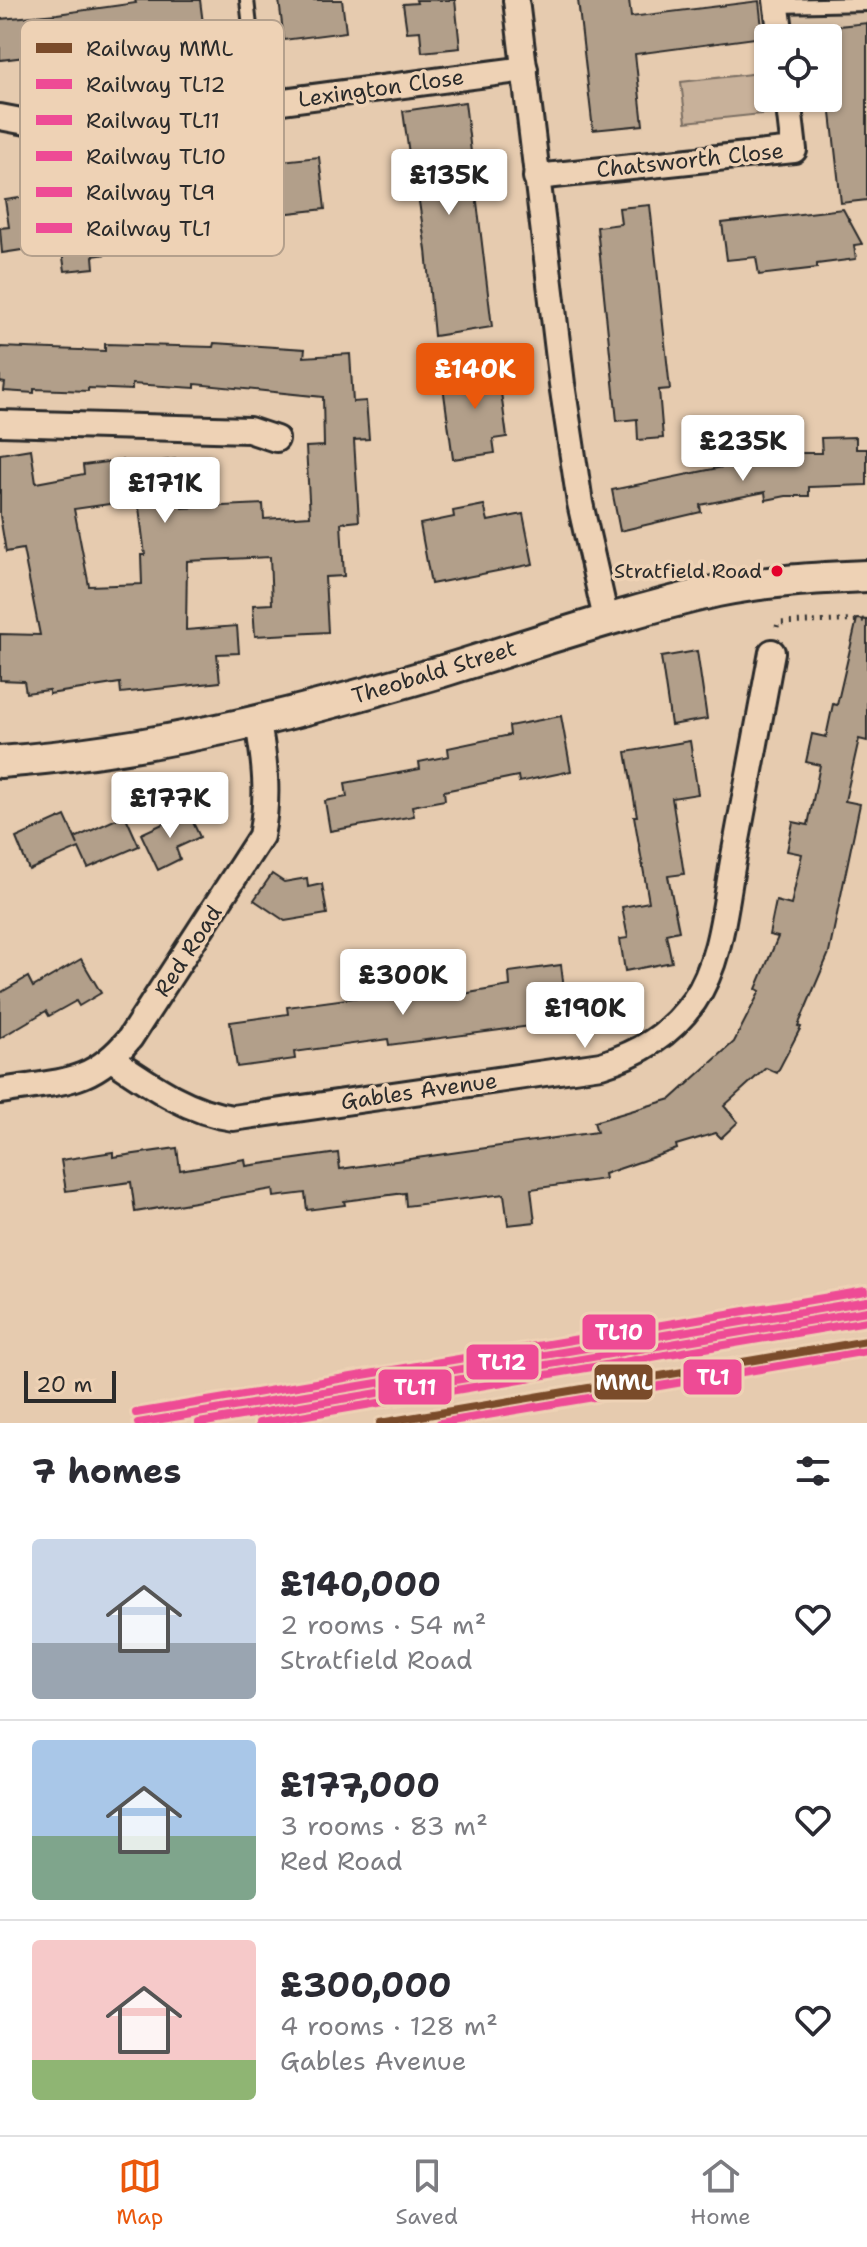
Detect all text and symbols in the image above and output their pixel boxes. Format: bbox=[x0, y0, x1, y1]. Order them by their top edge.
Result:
legend bbox=[20, 20, 284, 256]
map controls bbox=[754, 24, 842, 112]
button: locate bbox=[754, 24, 842, 112]
text: Railway MML bbox=[86, 34, 233, 63]
street label: Lexington Close bbox=[296, 62, 466, 114]
text: Railway TL12 bbox=[86, 70, 226, 99]
text: Railway TL11 bbox=[86, 106, 220, 135]
street label: Chatsworth Close bbox=[595, 136, 785, 184]
text: Railway TL10 bbox=[86, 142, 226, 171]
pin: £135K bbox=[393, 149, 505, 217]
text: £135K bbox=[409, 157, 489, 192]
text: Railway TL9 bbox=[86, 178, 215, 207]
text: Railway TL1 bbox=[86, 214, 211, 243]
pin: £140K bbox=[419, 343, 531, 411]
text: £140K bbox=[434, 351, 516, 386]
pin: £235K bbox=[687, 415, 799, 483]
text: £235K bbox=[699, 423, 787, 458]
pin: £171K bbox=[109, 457, 221, 525]
text: £171K bbox=[128, 465, 202, 500]
place label: Stratfield Road bbox=[614, 558, 762, 584]
marker: Stratfield Road bbox=[769, 563, 785, 579]
street label: Theobald Street bbox=[348, 633, 520, 711]
pin: £177K bbox=[114, 772, 226, 840]
text: £177K bbox=[129, 780, 211, 815]
street label: Red Road bbox=[148, 900, 228, 1002]
pin: £300K bbox=[347, 949, 459, 1017]
text: £300K bbox=[358, 957, 448, 992]
pin: £190K bbox=[529, 982, 641, 1050]
text: £190K bbox=[544, 990, 626, 1025]
street label: Gables Avenue bbox=[339, 1066, 499, 1116]
line badge: TL10 bbox=[581, 1313, 657, 1351]
text: TL10 bbox=[595, 1318, 643, 1347]
line badge: TL12 bbox=[465, 1343, 540, 1381]
text: TL12 bbox=[478, 1348, 526, 1377]
line badge: TL1 bbox=[682, 1358, 743, 1396]
line badge: MML bbox=[593, 1363, 654, 1401]
text: TL1 bbox=[696, 1363, 730, 1392]
scale bar bbox=[24, 1367, 116, 1403]
line badge: TL11 bbox=[377, 1368, 453, 1406]
text: MML bbox=[595, 1368, 653, 1397]
text: 20 m bbox=[36, 1370, 93, 1399]
text: TL11 bbox=[393, 1373, 437, 1402]
text: 7 homes bbox=[32, 1448, 181, 1494]
icon: filters bbox=[791, 1449, 835, 1493]
text: £140,000 bbox=[280, 1561, 441, 1607]
icon: home bbox=[96, 1571, 192, 1667]
icon: heart bbox=[791, 1597, 835, 1641]
text: 2 rooms · 54 m² bbox=[280, 1607, 486, 1642]
text: Stratfield Road bbox=[280, 1642, 472, 1677]
text: £177,000 bbox=[280, 1762, 440, 1808]
icon: home bbox=[96, 1772, 192, 1868]
icon: heart bbox=[791, 1798, 835, 1842]
text: 3 rooms · 83 m² bbox=[280, 1808, 488, 1843]
text: Red Road bbox=[280, 1843, 402, 1878]
text: £300,000 bbox=[280, 1962, 452, 2008]
icon: home bbox=[96, 1972, 192, 2068]
icon: heart bbox=[791, 1998, 835, 2042]
text: 4 rooms · 128 m² bbox=[280, 2008, 498, 2043]
text: Gables Avenue bbox=[280, 2043, 466, 2078]
tab: Map bbox=[116, 2154, 163, 2231]
tab: Saved bbox=[396, 2154, 458, 2231]
tab: Home bbox=[690, 2154, 751, 2231]

